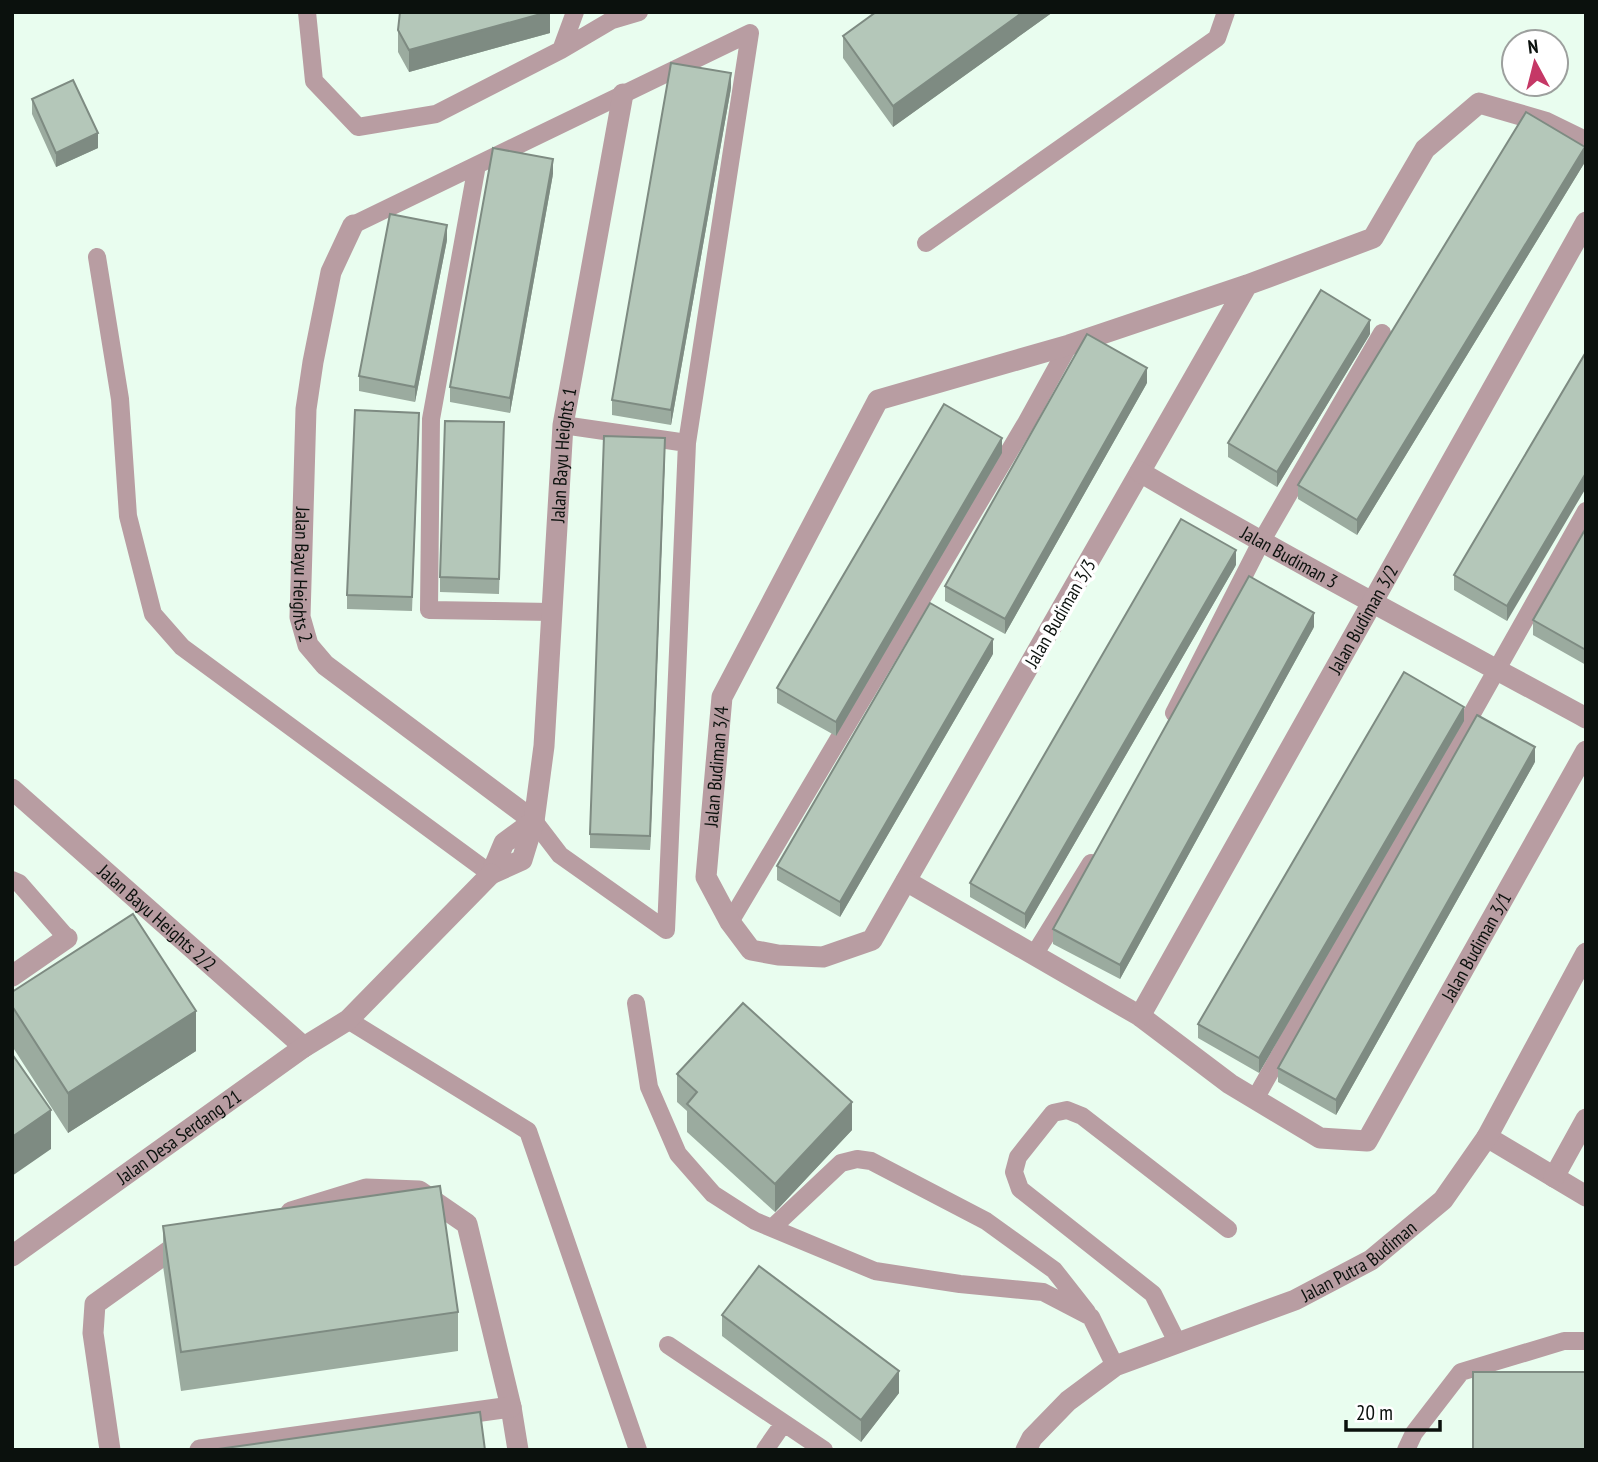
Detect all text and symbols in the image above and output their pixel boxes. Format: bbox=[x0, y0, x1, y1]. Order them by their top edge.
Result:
north arrow bbox=[1500, 28, 1570, 98]
text: N bbox=[1526, 34, 1539, 59]
street label: Jalan Bayu Heights 1 bbox=[545, 386, 582, 524]
street label: Jalan Bayu Heights 2 bbox=[288, 506, 319, 645]
street label: Jalan Budiman 3 bbox=[1236, 520, 1342, 593]
street label: Jalan Budiman 3/3 bbox=[1019, 555, 1101, 672]
street label: Jalan Budiman 3/2 bbox=[1322, 561, 1403, 679]
street label: Jalan Budiman 3/4 bbox=[698, 705, 733, 829]
street label: Jalan Bayu Heights 2/2 bbox=[93, 858, 221, 976]
street label: Jalan Budiman 3/1 bbox=[1436, 888, 1516, 1006]
street label: Jalan Desa Serdang 21 bbox=[111, 1084, 246, 1190]
street label: Jalan Putra Budiman bbox=[1296, 1215, 1421, 1307]
scale bar bbox=[1346, 1388, 1440, 1432]
text: 20 m bbox=[1356, 1399, 1393, 1426]

